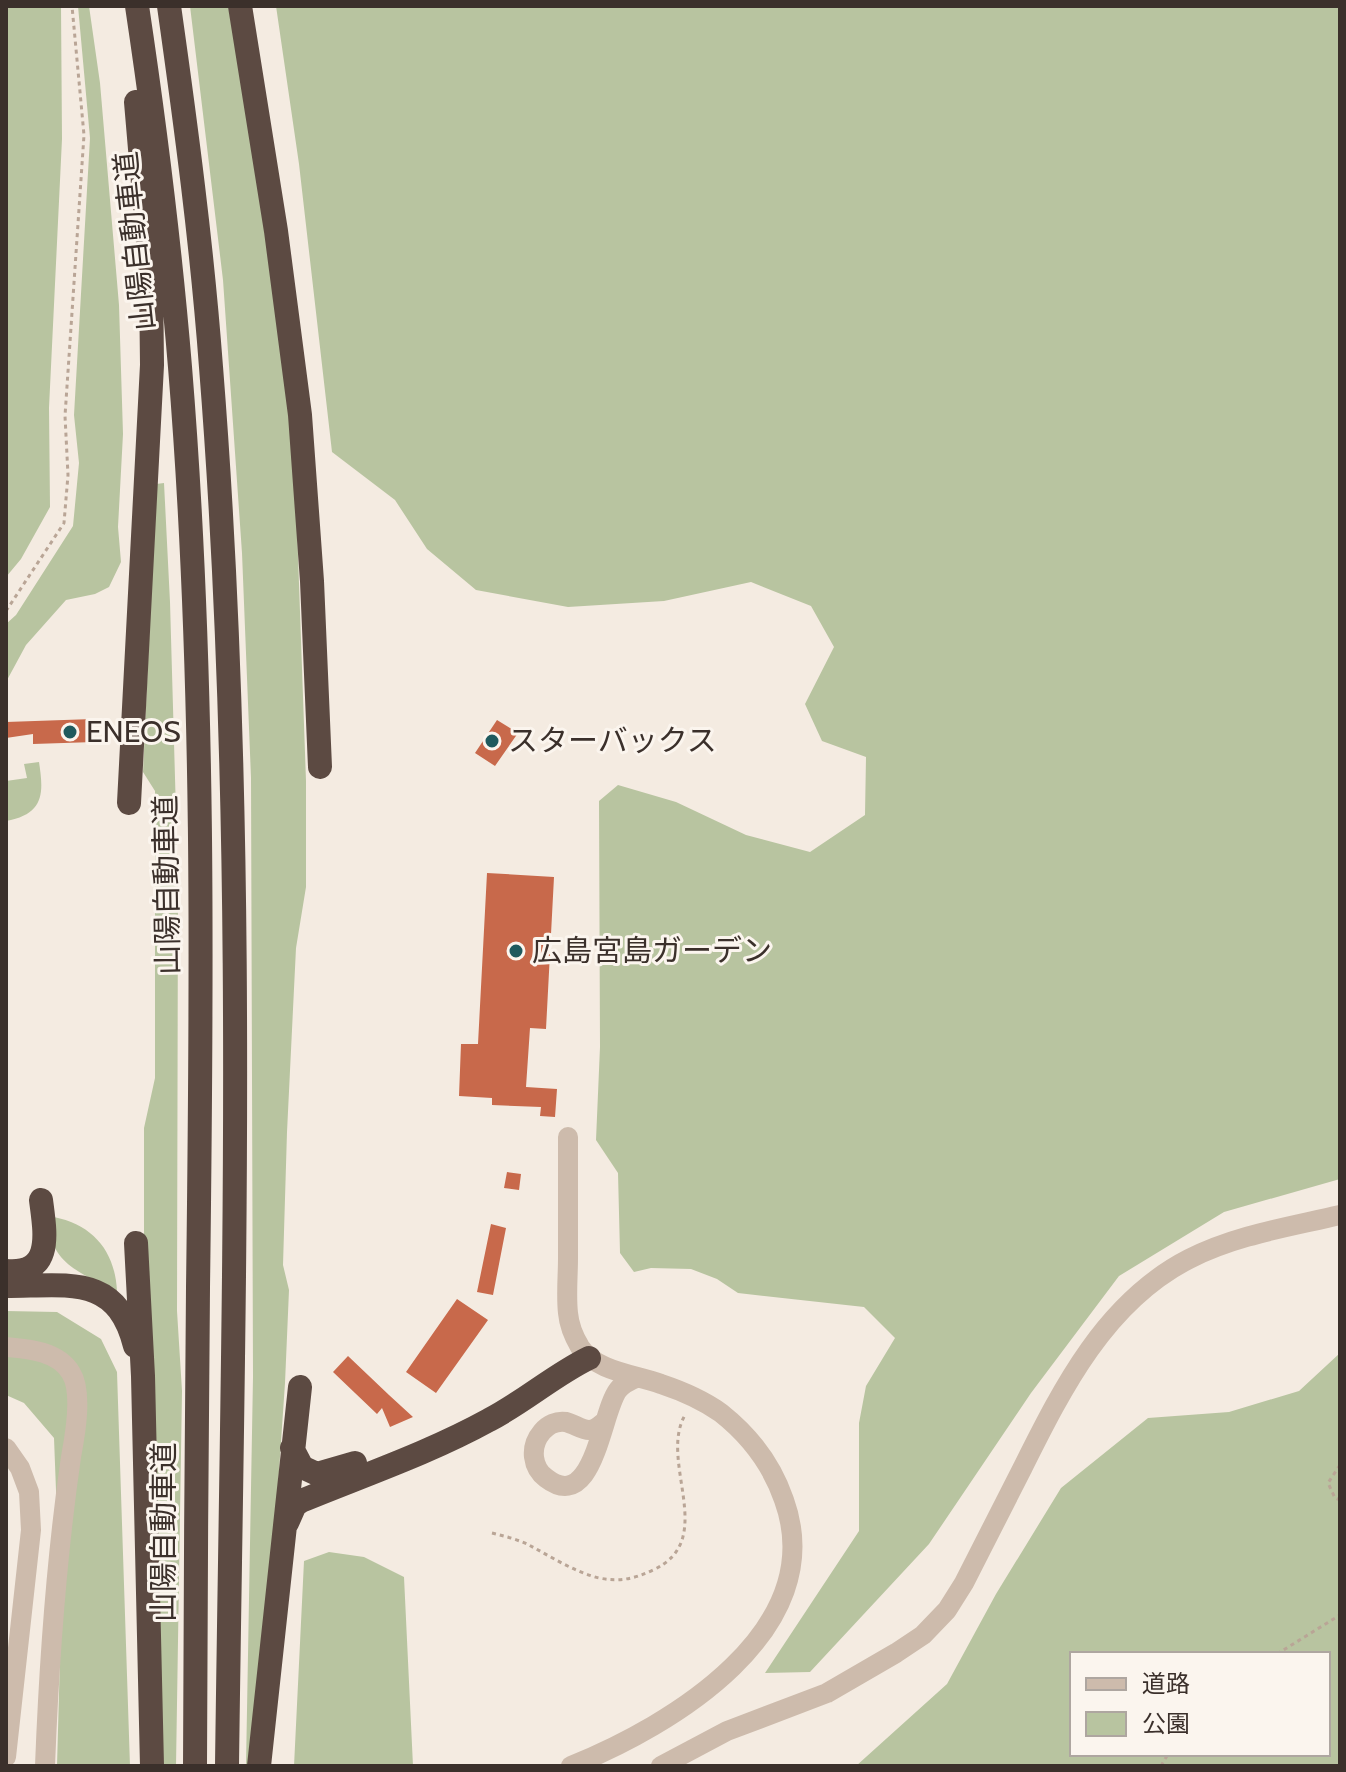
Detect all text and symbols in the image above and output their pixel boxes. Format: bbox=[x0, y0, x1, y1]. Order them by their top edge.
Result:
street label: 山陽自動車道 bbox=[107, 150, 162, 332]
place label: ENEOS bbox=[86, 713, 181, 750]
place label: スターバックス bbox=[508, 722, 717, 759]
marker: ENEOS bbox=[61, 723, 79, 741]
marker: スターバックス bbox=[483, 732, 501, 750]
street label: 山陽自動車道 bbox=[146, 795, 187, 975]
place label: 広島宮島ガーデン bbox=[532, 932, 772, 969]
marker: 広島宮島ガーデン bbox=[507, 942, 525, 960]
street label: 山陽自動車道 bbox=[145, 1442, 182, 1622]
legend bbox=[1070, 1652, 1330, 1756]
text: 道路 bbox=[1142, 1669, 1190, 1698]
text: 公園 bbox=[1142, 1709, 1190, 1738]

